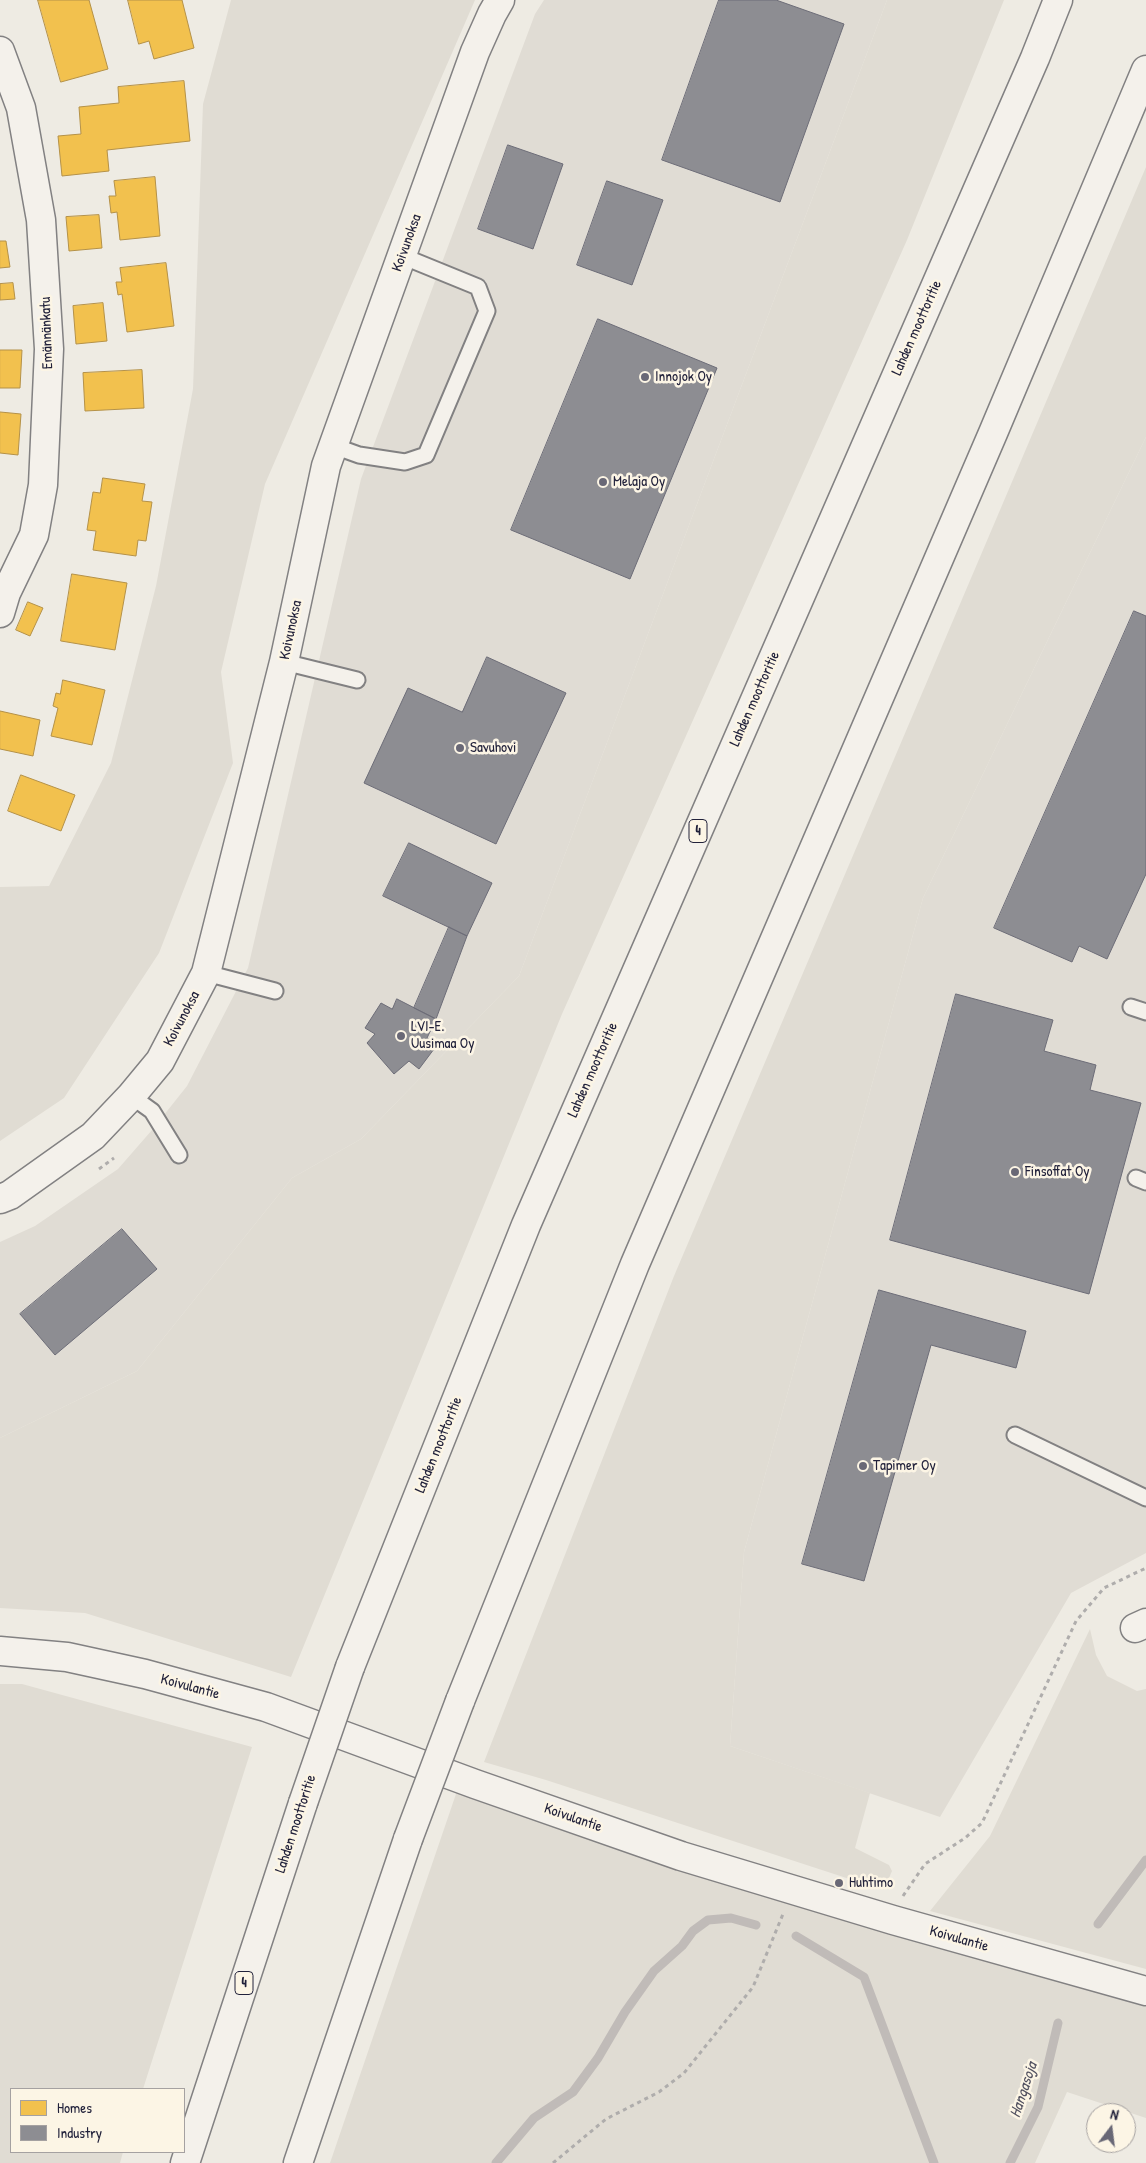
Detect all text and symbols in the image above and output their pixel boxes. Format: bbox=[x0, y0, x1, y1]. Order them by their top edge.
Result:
street label: Koivunoksa bbox=[388, 212, 426, 274]
street label: Lahden moottoritie bbox=[888, 278, 946, 378]
street label: Emännänkatu bbox=[37, 297, 57, 369]
place label: Innojok Oy bbox=[655, 368, 712, 386]
marker: Innojok Oy bbox=[639, 371, 651, 383]
place label: Melaja Oy bbox=[613, 473, 665, 491]
marker: Melaja Oy bbox=[597, 476, 609, 488]
street label: Koivunoksa bbox=[276, 599, 306, 661]
street label: Lahden moottoritie bbox=[726, 649, 784, 749]
place label: Savuhovi bbox=[470, 739, 516, 757]
marker: Savuhovi bbox=[454, 742, 466, 754]
road number: 4 bbox=[689, 819, 707, 842]
street label: Koivunoksa bbox=[160, 988, 204, 1050]
place label: LVI-E. Uusimaa Oy bbox=[411, 1018, 474, 1053]
street label: Lahden moottoritie bbox=[564, 1020, 622, 1120]
marker: LVI-E. Uusimaa Oy bbox=[395, 1030, 407, 1042]
place label: Finsoffat Oy bbox=[1025, 1163, 1090, 1181]
marker: Finsoffat Oy bbox=[1009, 1166, 1021, 1178]
street label: Lahden moottoritie bbox=[412, 1394, 466, 1496]
place label: Tapimer Oy bbox=[873, 1457, 936, 1475]
marker: Tapimer Oy bbox=[857, 1460, 869, 1472]
street label: Koivulantie bbox=[159, 1670, 221, 1704]
street label: Lahden moottoritie bbox=[272, 1773, 320, 1875]
street label: Koivulantie bbox=[542, 1800, 604, 1836]
place label: Huhtimo bbox=[849, 1874, 893, 1892]
marker: Huhtimo bbox=[833, 1877, 845, 1889]
street label: Koivulantie bbox=[927, 1922, 991, 1956]
road number: 4 bbox=[235, 1972, 253, 1995]
water label: Hangasoja bbox=[1006, 2060, 1042, 2120]
legend bbox=[10, 2088, 185, 2153]
text: Homes bbox=[57, 2097, 92, 2118]
north arrow bbox=[1086, 2103, 1136, 2153]
text: N bbox=[1109, 2104, 1121, 2124]
text: Industry bbox=[57, 2122, 102, 2143]

